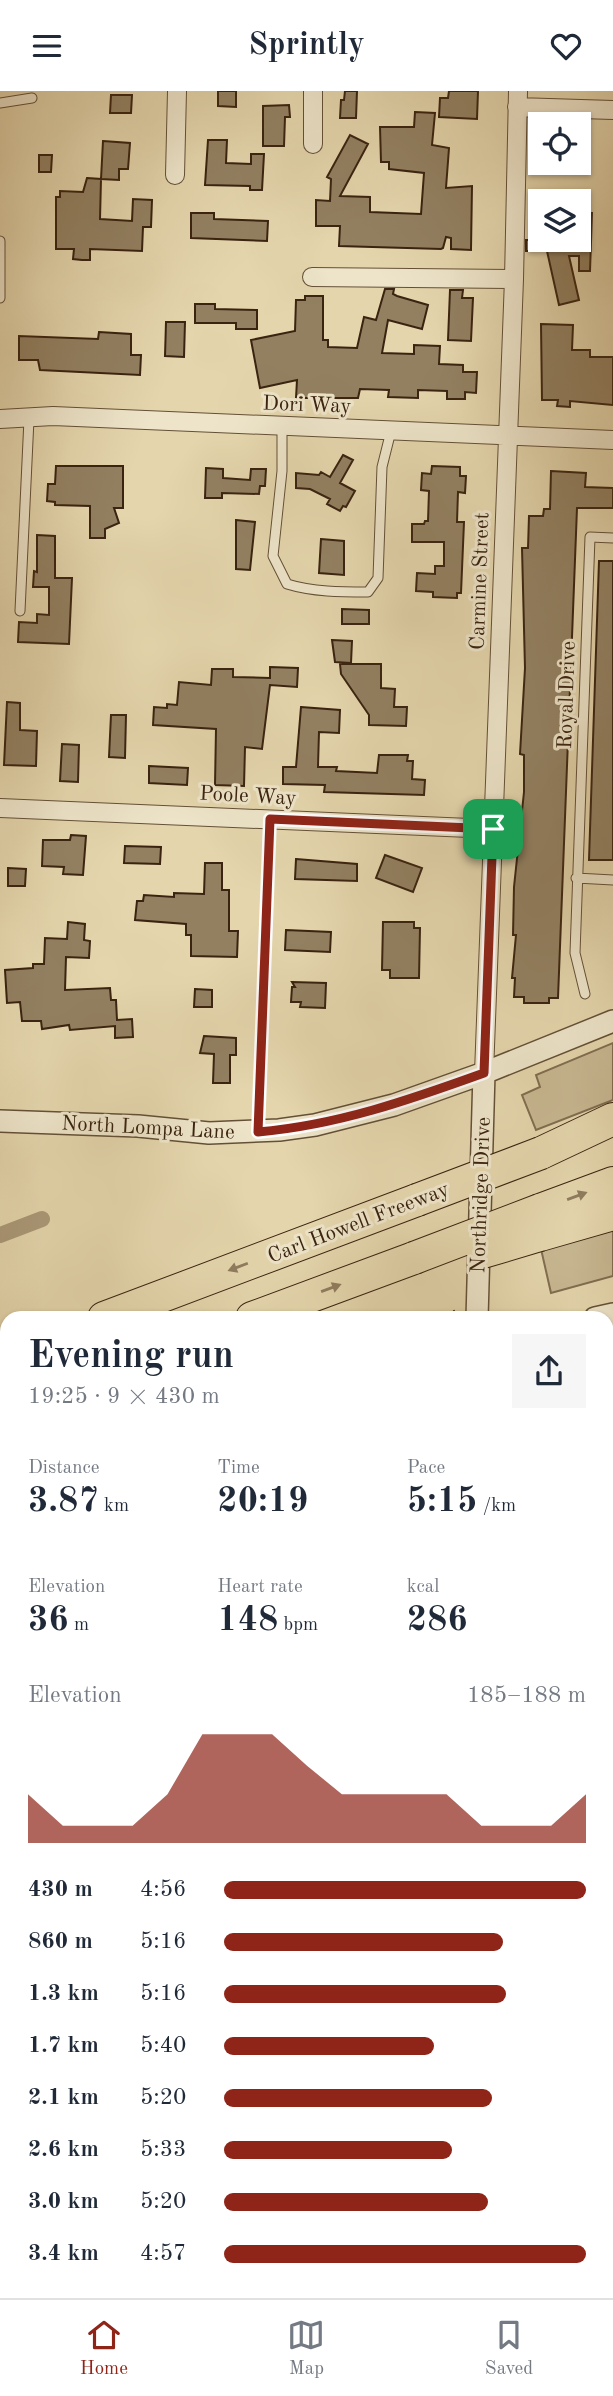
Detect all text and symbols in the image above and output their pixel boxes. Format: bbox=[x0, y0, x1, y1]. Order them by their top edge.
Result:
icon: menu bbox=[28, 27, 66, 65]
icon: heart bbox=[547, 27, 585, 65]
text: Sprintly bbox=[248, 30, 365, 62]
map controls bbox=[528, 112, 591, 252]
button: locate bbox=[528, 112, 591, 175]
button: layers bbox=[528, 189, 591, 252]
street label: Dori Way bbox=[262, 393, 352, 418]
street label: Carmine Street bbox=[468, 512, 493, 650]
street label: Royal Drive bbox=[555, 641, 580, 750]
street label: Poole Way bbox=[199, 783, 297, 810]
pin bbox=[463, 799, 523, 859]
icon: arrive bbox=[474, 810, 512, 848]
street label: North Lompa Lane bbox=[61, 1113, 235, 1144]
street label: Northridge Drive bbox=[468, 1116, 495, 1274]
street label: Carl Howell Freeway bbox=[265, 1179, 452, 1268]
one-way arrow bbox=[566, 1191, 587, 1202]
one-way arrow bbox=[228, 1262, 249, 1273]
one-way arrow bbox=[320, 1283, 341, 1294]
button: share bbox=[512, 1334, 586, 1408]
text: Evening run bbox=[28, 1338, 234, 1376]
text: 19:25 · 9 × 430 m bbox=[28, 1385, 220, 1408]
text: Distance bbox=[28, 1459, 100, 1478]
text: Time bbox=[217, 1459, 260, 1478]
text: Pace bbox=[407, 1459, 445, 1478]
text: 3.87 bbox=[28, 1484, 99, 1519]
text: 20:19 bbox=[217, 1484, 308, 1519]
text: 5:15 bbox=[407, 1484, 477, 1519]
text: km bbox=[99, 1497, 129, 1516]
text: /km bbox=[477, 1497, 516, 1516]
text: Elevation bbox=[28, 1578, 105, 1597]
text: Heart rate bbox=[217, 1578, 303, 1597]
text: kcal bbox=[407, 1578, 439, 1597]
text: 36 bbox=[28, 1603, 69, 1638]
text: 148 bbox=[217, 1603, 278, 1638]
text: 286 bbox=[407, 1603, 468, 1638]
text: m bbox=[69, 1616, 89, 1635]
text: bpm bbox=[278, 1616, 318, 1635]
text: Elevation bbox=[28, 1684, 122, 1707]
text: 185–188 m bbox=[467, 1684, 586, 1707]
text: 430 m bbox=[28, 1878, 93, 1901]
text: 4:56 bbox=[140, 1878, 186, 1901]
text: 860 m bbox=[28, 1930, 93, 1953]
text: 5:16 bbox=[140, 1930, 186, 1953]
text: 1.3 km bbox=[28, 1982, 99, 2005]
text: 5:16 bbox=[140, 1982, 186, 2005]
text: 1.7 km bbox=[28, 2034, 99, 2057]
text: 5:40 bbox=[140, 2034, 186, 2057]
text: 2.1 km bbox=[28, 2086, 99, 2109]
text: 5:20 bbox=[140, 2086, 186, 2109]
text: 2.6 km bbox=[28, 2138, 99, 2161]
text: 5:33 bbox=[140, 2138, 186, 2161]
text: 3.0 km bbox=[28, 2190, 99, 2213]
text: 5:20 bbox=[140, 2190, 186, 2213]
text: 3.4 km bbox=[28, 2242, 99, 2265]
text: 4:57 bbox=[140, 2242, 186, 2265]
tab: Home bbox=[80, 2316, 128, 2381]
tab: Map bbox=[287, 2316, 325, 2381]
tab: Saved bbox=[485, 2316, 533, 2381]

